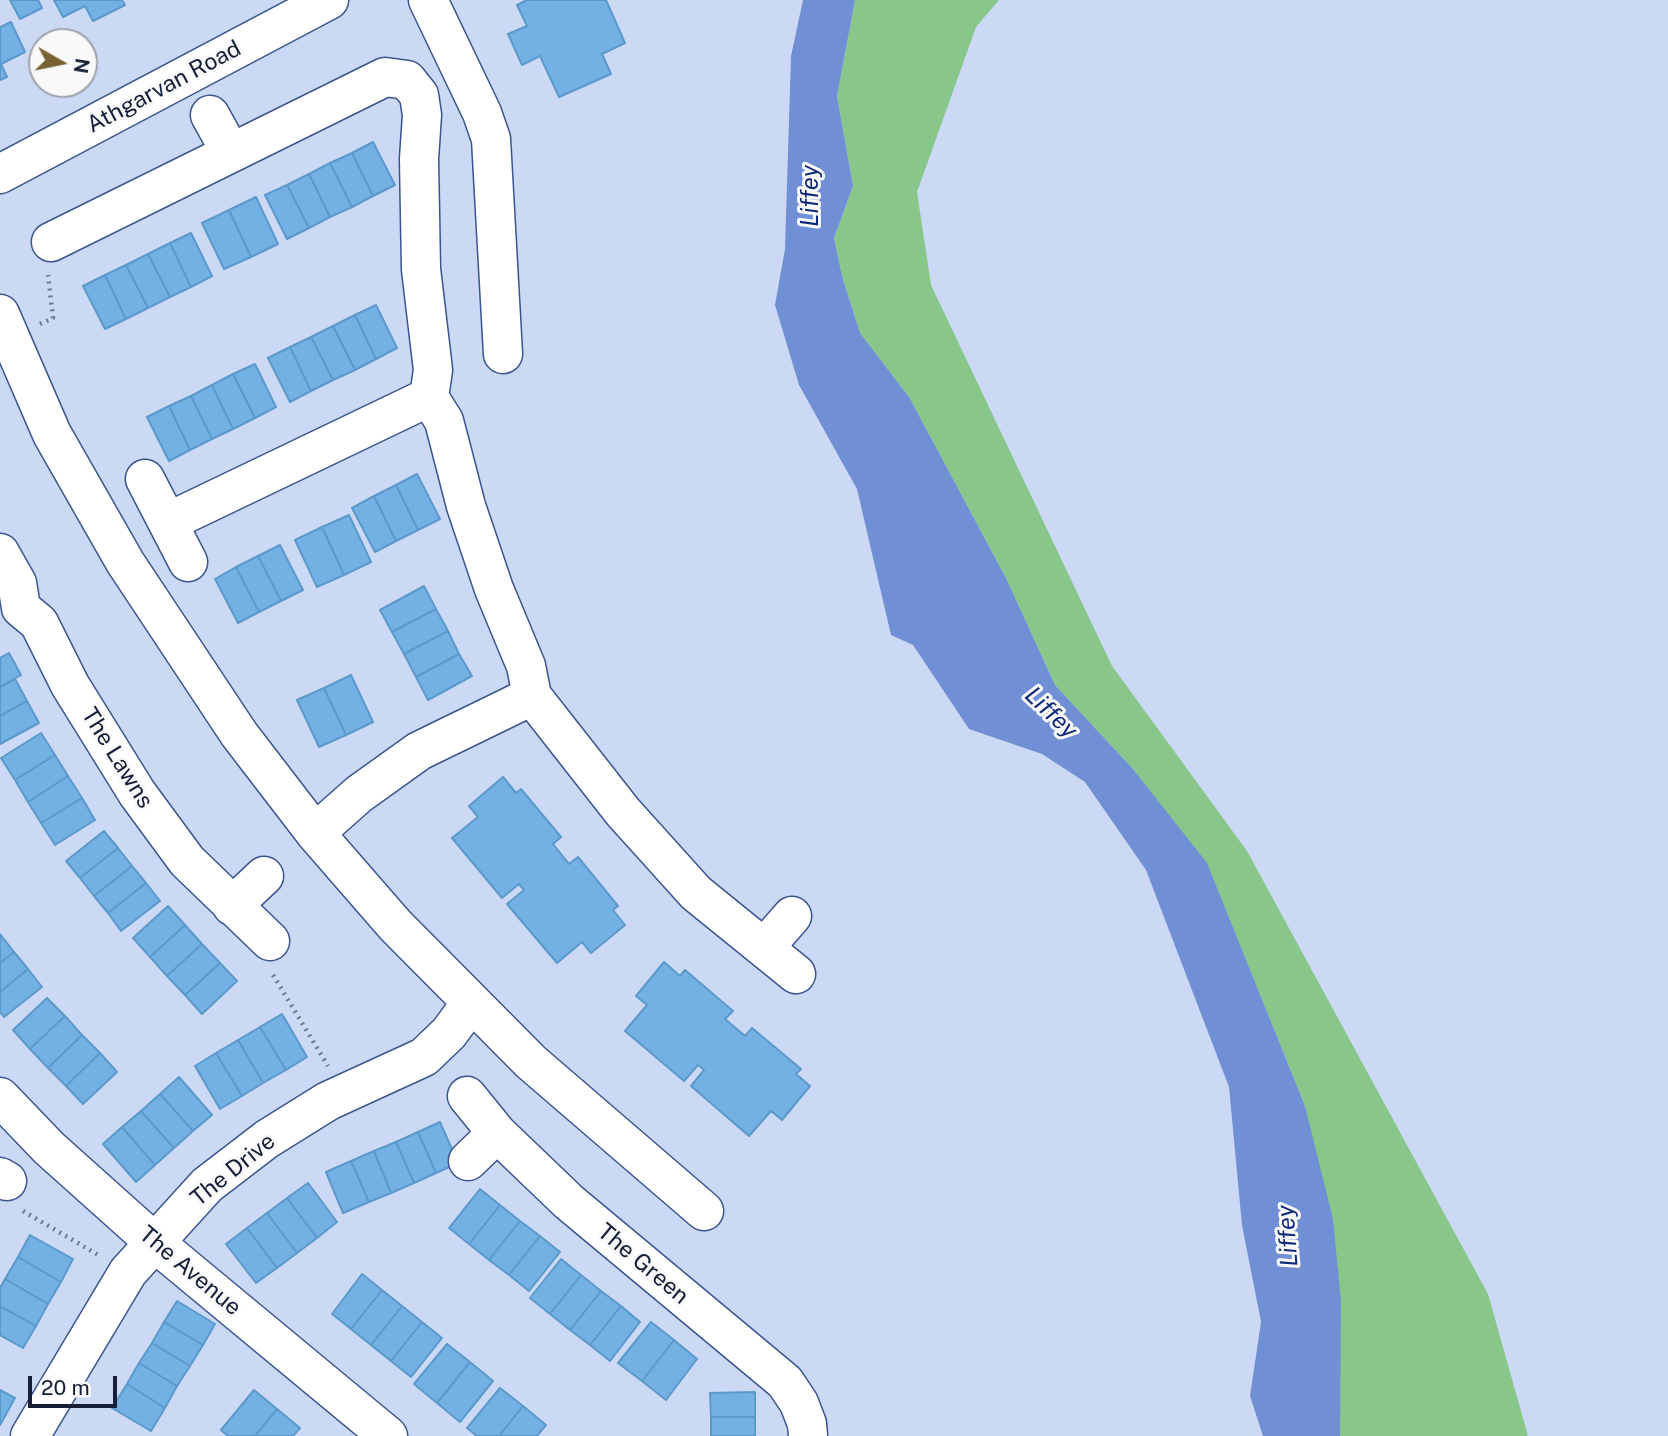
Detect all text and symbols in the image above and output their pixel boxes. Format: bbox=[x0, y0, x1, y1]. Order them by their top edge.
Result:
north arrow bbox=[28, 28, 98, 98]
street label: Athgarvan Road bbox=[82, 35, 246, 139]
text: N bbox=[70, 57, 94, 75]
water label: Liffey bbox=[797, 165, 825, 227]
water label: Liffey bbox=[1019, 681, 1083, 745]
street label: The Lawns bbox=[75, 703, 159, 813]
street label: The Drive bbox=[185, 1128, 281, 1212]
water label: Liffey bbox=[1271, 1204, 1305, 1268]
street label: The Green bbox=[592, 1218, 694, 1310]
street label: The Avenue bbox=[133, 1220, 247, 1322]
scale bar bbox=[32, 1362, 121, 1406]
text: 20 m bbox=[41, 1375, 90, 1400]

